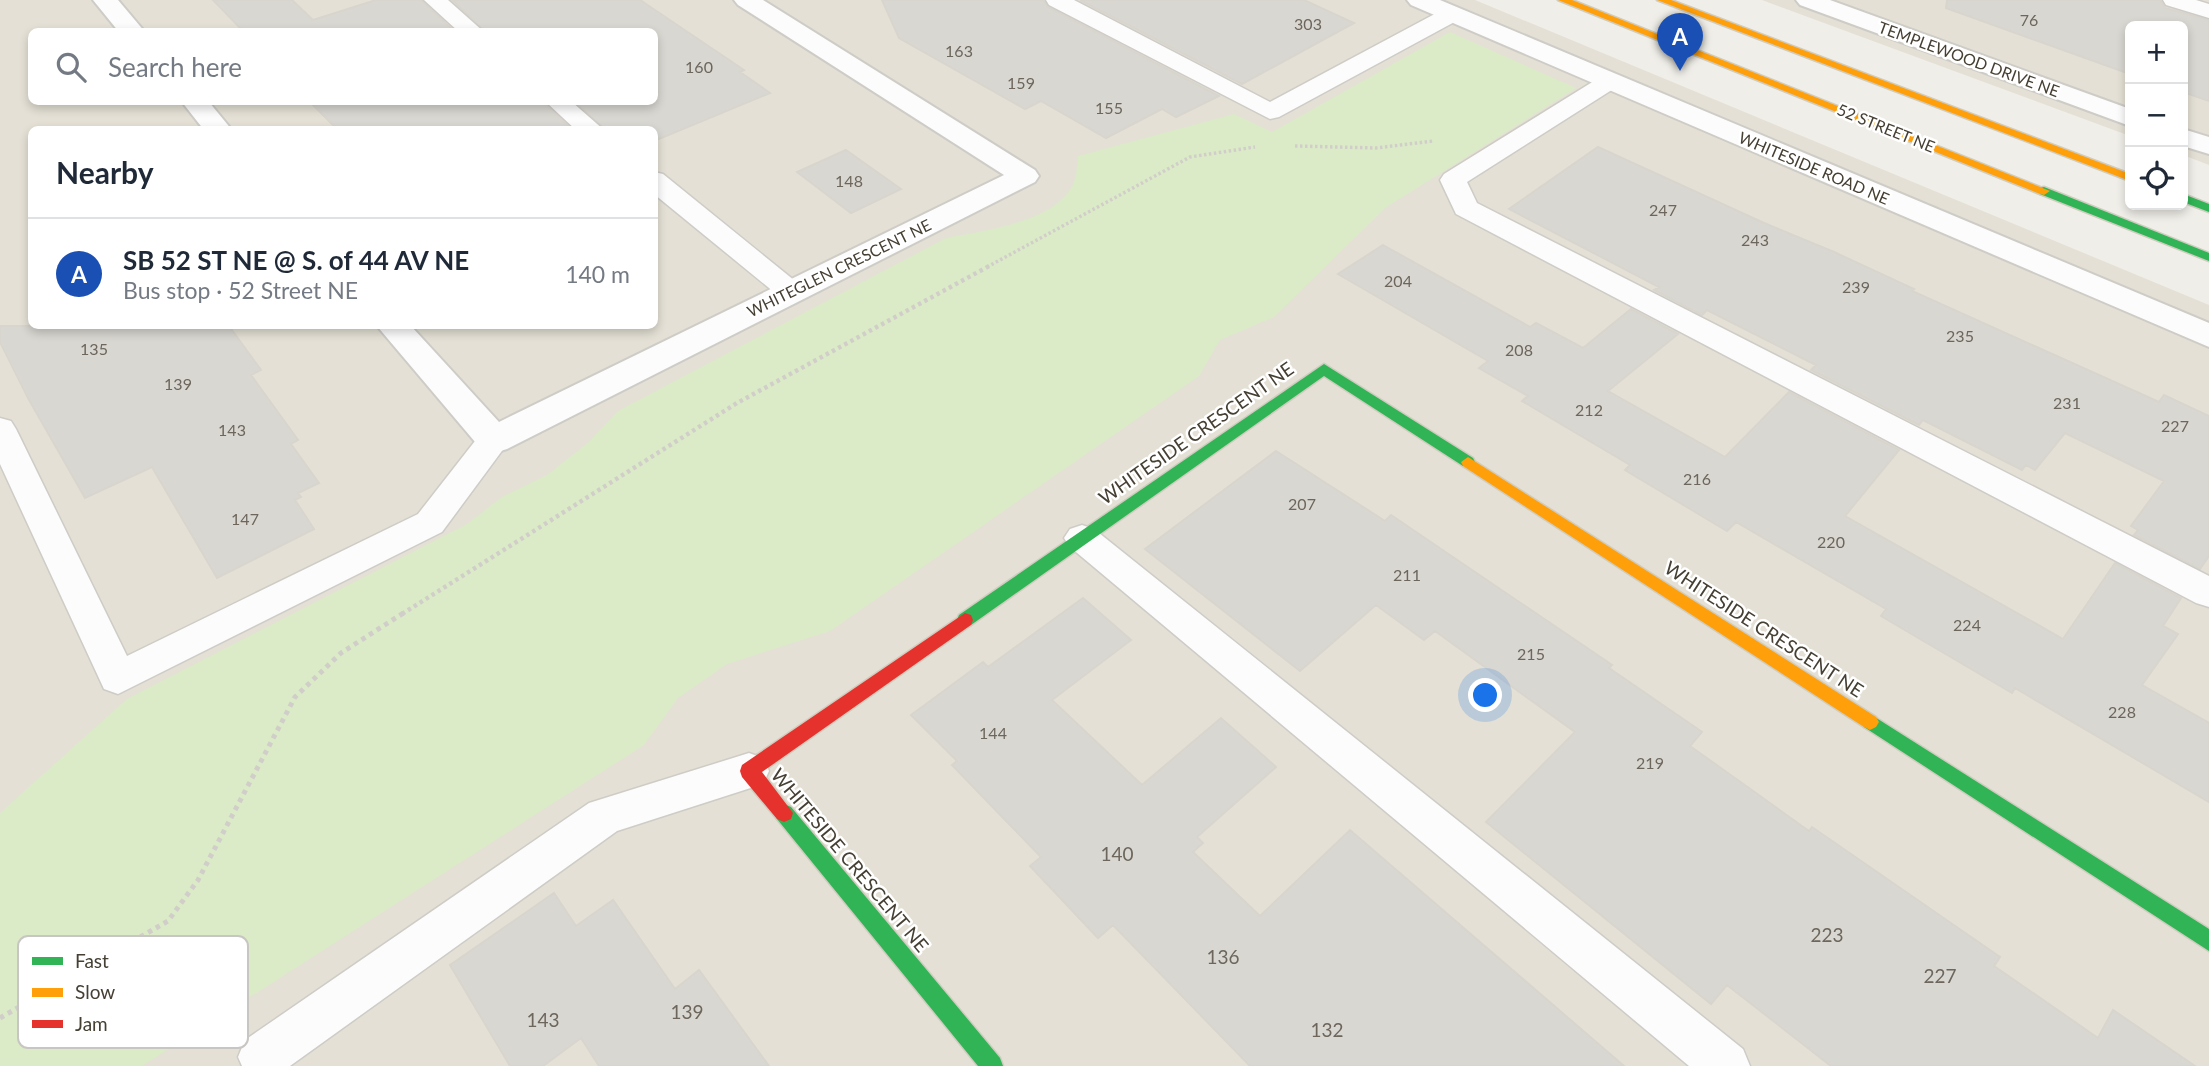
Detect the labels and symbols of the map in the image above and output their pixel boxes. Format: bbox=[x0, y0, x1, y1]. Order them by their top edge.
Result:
house number: 76 bbox=[2020, 10, 2038, 29]
pin: A bbox=[1657, 13, 1703, 71]
house number: 303 bbox=[1294, 14, 1322, 33]
street label: TEMPLEWOOD DRIVE NE bbox=[1876, 17, 2062, 100]
house number: 163 bbox=[945, 41, 973, 60]
house number: 160 bbox=[685, 57, 713, 76]
house number: 159 bbox=[1007, 73, 1035, 92]
house number: 155 bbox=[1095, 98, 1123, 117]
street label: 52 STREET NE bbox=[1835, 99, 1938, 156]
street label: WHITESIDE ROAD NE bbox=[1736, 127, 1892, 208]
house number: 148 bbox=[835, 171, 863, 190]
house number: 247 bbox=[1649, 200, 1677, 219]
street label: WHITEGLEN CRESCENT NE bbox=[744, 215, 934, 320]
house number: 243 bbox=[1741, 230, 1769, 249]
house number: 204 bbox=[1384, 271, 1412, 290]
house number: 239 bbox=[1842, 277, 1870, 296]
house number: 235 bbox=[1946, 326, 1974, 345]
house number: 135 bbox=[80, 339, 108, 358]
house number: 208 bbox=[1505, 340, 1533, 359]
street label: WHITESIDE CRESCENT NE bbox=[1094, 356, 1298, 509]
house number: 139 bbox=[164, 374, 192, 393]
house number: 231 bbox=[2053, 393, 2081, 412]
house number: 212 bbox=[1575, 400, 1603, 419]
house number: 227 bbox=[2161, 416, 2189, 435]
house number: 143 bbox=[218, 420, 246, 439]
house number: 216 bbox=[1683, 469, 1711, 488]
house number: 207 bbox=[1288, 494, 1316, 513]
house number: 147 bbox=[231, 509, 259, 528]
house number: 220 bbox=[1817, 532, 1845, 551]
street label: WHITESIDE CRESCENT NE bbox=[1660, 556, 1868, 702]
house number: 211 bbox=[1393, 565, 1421, 584]
house number: 224 bbox=[1953, 615, 1981, 634]
house number: 215 bbox=[1517, 644, 1545, 663]
your location bbox=[1468, 678, 1502, 712]
house number: 228 bbox=[2108, 702, 2136, 721]
house number: 144 bbox=[979, 723, 1007, 742]
house number: 219 bbox=[1636, 753, 1664, 772]
street label: WHITESIDE CRESCENT NE bbox=[767, 763, 934, 956]
house number: 140 bbox=[1100, 842, 1134, 865]
house number: 223 bbox=[1810, 923, 1844, 946]
legend bbox=[18, 936, 248, 1048]
house number: 136 bbox=[1206, 945, 1240, 968]
text: Fast bbox=[75, 949, 109, 972]
house number: 227 bbox=[1923, 964, 1957, 987]
text: Slow bbox=[75, 980, 115, 1003]
house number: 139 bbox=[670, 1000, 704, 1023]
house number: 143 bbox=[526, 1008, 560, 1031]
text: Jam bbox=[75, 1012, 108, 1035]
house number: 132 bbox=[1310, 1018, 1344, 1041]

